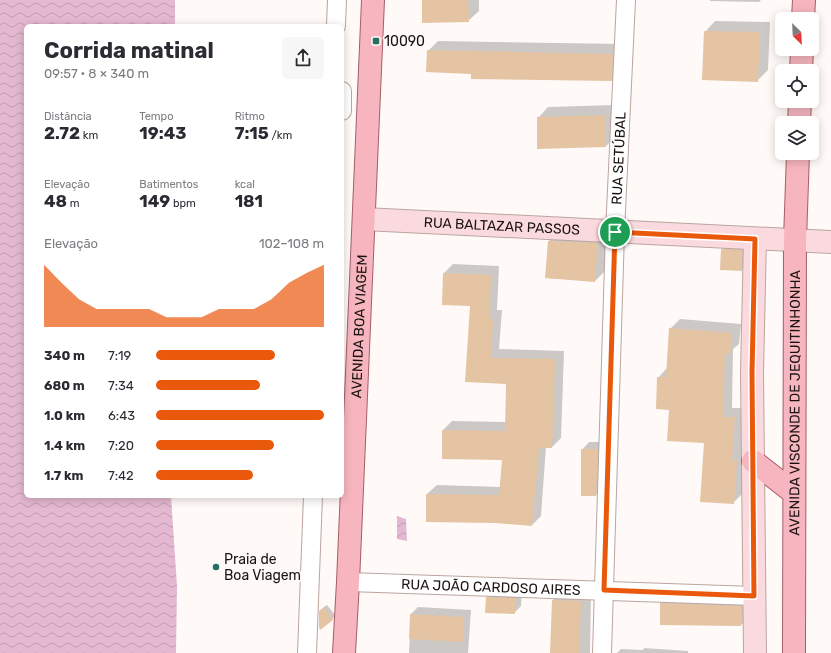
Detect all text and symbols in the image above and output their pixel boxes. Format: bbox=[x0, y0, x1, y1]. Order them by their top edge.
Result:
north arrow bbox=[775, 12, 819, 56]
map controls bbox=[775, 12, 819, 160]
place label: 10090 bbox=[384, 33, 425, 50]
marker: 10090 bbox=[371, 36, 381, 46]
text: Corrida matinal bbox=[44, 37, 214, 64]
button: share bbox=[282, 37, 324, 79]
button: locate bbox=[775, 64, 819, 108]
text: 09:57 · 8 × 340 m bbox=[44, 66, 149, 81]
text: Distância bbox=[44, 110, 92, 123]
text: Tempo bbox=[139, 110, 173, 123]
text: Ritmo bbox=[235, 110, 265, 123]
street label: RUA SETÚBAL bbox=[608, 111, 630, 205]
button: layers bbox=[775, 116, 819, 160]
text: 2.72 bbox=[44, 123, 80, 143]
text: 19:43 bbox=[139, 123, 186, 143]
text: 7:15 bbox=[235, 123, 269, 143]
text: km bbox=[80, 129, 98, 142]
text: /km bbox=[269, 129, 292, 142]
text: Elevação bbox=[44, 178, 90, 191]
text: Batimentos bbox=[139, 178, 198, 191]
text: kcal bbox=[235, 178, 255, 191]
text: 48 bbox=[44, 191, 67, 211]
text: 149 bbox=[139, 191, 170, 211]
text: 181 bbox=[235, 191, 263, 211]
text: m bbox=[67, 197, 80, 210]
text: bpm bbox=[170, 197, 196, 210]
street label: RUA BALTAZAR PASSOS bbox=[423, 214, 581, 239]
pin bbox=[598, 215, 632, 249]
icon: arrive bbox=[604, 221, 626, 243]
text: Elevação bbox=[44, 236, 98, 251]
text: 102–108 m bbox=[259, 236, 324, 251]
street label: AVENIDA BOA VIAGEM bbox=[348, 254, 371, 399]
street label: AVENIDA VISCONDE DE JEQUITINHONHA bbox=[786, 270, 804, 536]
text: 340 m bbox=[44, 348, 85, 363]
text: 7:19 bbox=[108, 348, 131, 363]
text: 680 m bbox=[44, 378, 85, 393]
text: 7:34 bbox=[108, 378, 134, 393]
text: 1.0 km bbox=[44, 408, 85, 423]
text: 6:43 bbox=[108, 408, 135, 423]
text: 1.4 km bbox=[44, 438, 85, 453]
text: 7:20 bbox=[108, 438, 134, 453]
text: 1.7 km bbox=[44, 468, 84, 483]
text: 7:42 bbox=[108, 468, 134, 483]
place label: Praia de Boa Viagem bbox=[224, 551, 301, 584]
marker: Praia de Boa Viagem bbox=[211, 562, 221, 572]
street label: RUA JOÃO CARDOSO AIRES bbox=[401, 576, 581, 599]

